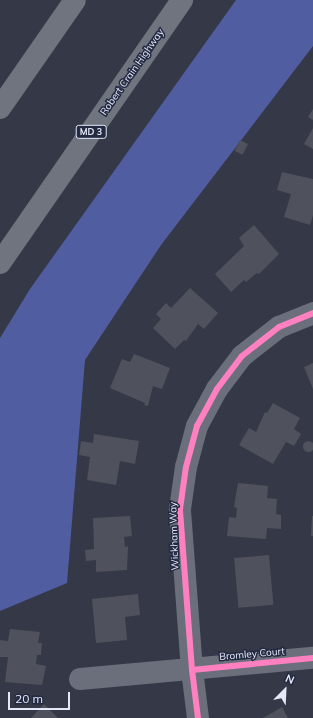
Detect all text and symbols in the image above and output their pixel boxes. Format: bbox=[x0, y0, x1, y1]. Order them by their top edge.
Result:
street label: Robert Crain Highway bbox=[98, 26, 166, 118]
road number: MD 3 bbox=[75, 125, 107, 139]
street label: Wickham Way bbox=[167, 501, 181, 571]
street label: Bromley Court bbox=[219, 645, 285, 663]
north arrow bbox=[265, 670, 305, 710]
text: N bbox=[283, 671, 297, 687]
scale bar bbox=[10, 684, 72, 710]
text: 20 m bbox=[15, 691, 43, 706]

